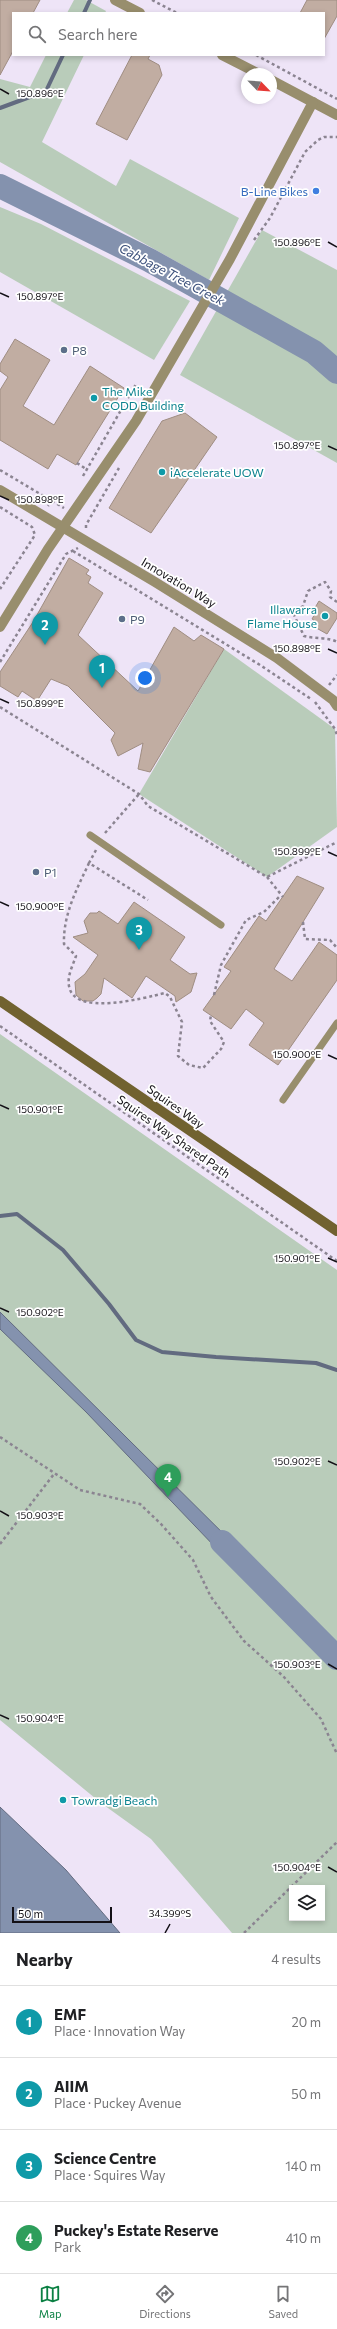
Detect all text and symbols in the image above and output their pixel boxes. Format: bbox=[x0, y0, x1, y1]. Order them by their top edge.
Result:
search box bbox=[12, 12, 325, 56]
icon: search bbox=[26, 23, 48, 45]
text: Search here bbox=[58, 25, 137, 43]
north arrow bbox=[241, 68, 277, 104]
text: 150.896°E bbox=[16, 87, 64, 99]
place label: B-Line Bikes bbox=[241, 184, 308, 198]
marker: B-Line Bikes bbox=[311, 186, 321, 196]
text: 150.896°E bbox=[273, 236, 321, 248]
water label: Cabbage Tree Creek bbox=[117, 239, 228, 309]
text: 150.897°E bbox=[17, 290, 63, 302]
place label: P8 bbox=[72, 343, 87, 357]
marker: P8 bbox=[59, 345, 69, 355]
place label: The Mike CODD Building bbox=[102, 384, 184, 412]
marker: The Mike CODD Building bbox=[89, 393, 99, 403]
text: 150.897°E bbox=[274, 439, 320, 451]
place label: iAccelerate UOW bbox=[170, 465, 264, 479]
marker: iAccelerate UOW bbox=[157, 467, 167, 477]
text: 150.898°E bbox=[16, 493, 64, 505]
street label: Innovation Way bbox=[139, 554, 219, 610]
place label: Illawarra Flame House bbox=[247, 602, 317, 630]
marker: Illawarra Flame House bbox=[320, 611, 330, 621]
pin: 2 bbox=[32, 612, 58, 645]
place label: P9 bbox=[130, 612, 145, 626]
marker: P9 bbox=[117, 614, 127, 624]
text: 150.898°E bbox=[273, 642, 321, 654]
pin: 1 bbox=[89, 655, 115, 688]
your location bbox=[135, 668, 155, 688]
text: 150.899°E bbox=[16, 697, 64, 709]
text: 150.899°E bbox=[273, 845, 321, 857]
place label: P1 bbox=[44, 865, 57, 879]
marker: P1 bbox=[31, 867, 41, 877]
text: 150.900°E bbox=[16, 900, 64, 912]
pin: 3 bbox=[126, 917, 152, 950]
text: 150.900°E bbox=[273, 1048, 321, 1060]
street label: Squires Way bbox=[145, 1081, 207, 1131]
street label: Squires Way Shared Path bbox=[115, 1092, 233, 1180]
text: 150.901°E bbox=[17, 1103, 63, 1115]
text: 150.901°E bbox=[274, 1252, 320, 1264]
text: 150.902°E bbox=[16, 1306, 64, 1318]
text: 150.902°E bbox=[273, 1455, 321, 1467]
pin: 4 bbox=[155, 1464, 181, 1497]
text: 150.903°E bbox=[16, 1509, 64, 1521]
text: 150.903°E bbox=[273, 1658, 321, 1670]
text: 150.904°E bbox=[16, 1712, 64, 1724]
place label: Towradgi Beach bbox=[71, 1793, 157, 1807]
marker: Towradgi Beach bbox=[58, 1795, 68, 1805]
text: 150.904°E bbox=[273, 1861, 321, 1873]
map controls bbox=[289, 1885, 325, 1921]
button: layers bbox=[289, 1885, 325, 1921]
scale bar bbox=[12, 1905, 112, 1924]
text: 50 m bbox=[18, 1907, 43, 1920]
text: 34.399°S bbox=[149, 1907, 191, 1919]
text: Nearby bbox=[16, 1949, 73, 1970]
text: 4 results bbox=[271, 1951, 321, 1967]
text: EMF bbox=[54, 2005, 86, 2023]
text: 1 bbox=[26, 2014, 32, 2030]
text: 20 m bbox=[292, 2014, 321, 2030]
text: Place · Innovation Way bbox=[54, 2023, 185, 2039]
text: AIIM bbox=[54, 2077, 89, 2095]
text: 2 bbox=[25, 2086, 33, 2102]
text: 50 m bbox=[291, 2086, 321, 2102]
text: Place · Puckey Avenue bbox=[54, 2095, 181, 2111]
text: Science Centre bbox=[54, 2149, 156, 2167]
text: 3 bbox=[25, 2158, 33, 2174]
text: 140 m bbox=[285, 2158, 321, 2174]
text: Place · Squires Way bbox=[54, 2167, 166, 2183]
text: Puckey's Estate Reserve bbox=[54, 2221, 218, 2239]
text: 4 bbox=[25, 2230, 33, 2246]
text: 410 m bbox=[286, 2230, 321, 2246]
text: Park bbox=[54, 2239, 81, 2255]
tab: Map bbox=[39, 2283, 62, 2320]
tab: Directions bbox=[139, 2283, 191, 2320]
tab: Saved bbox=[268, 2283, 298, 2320]

